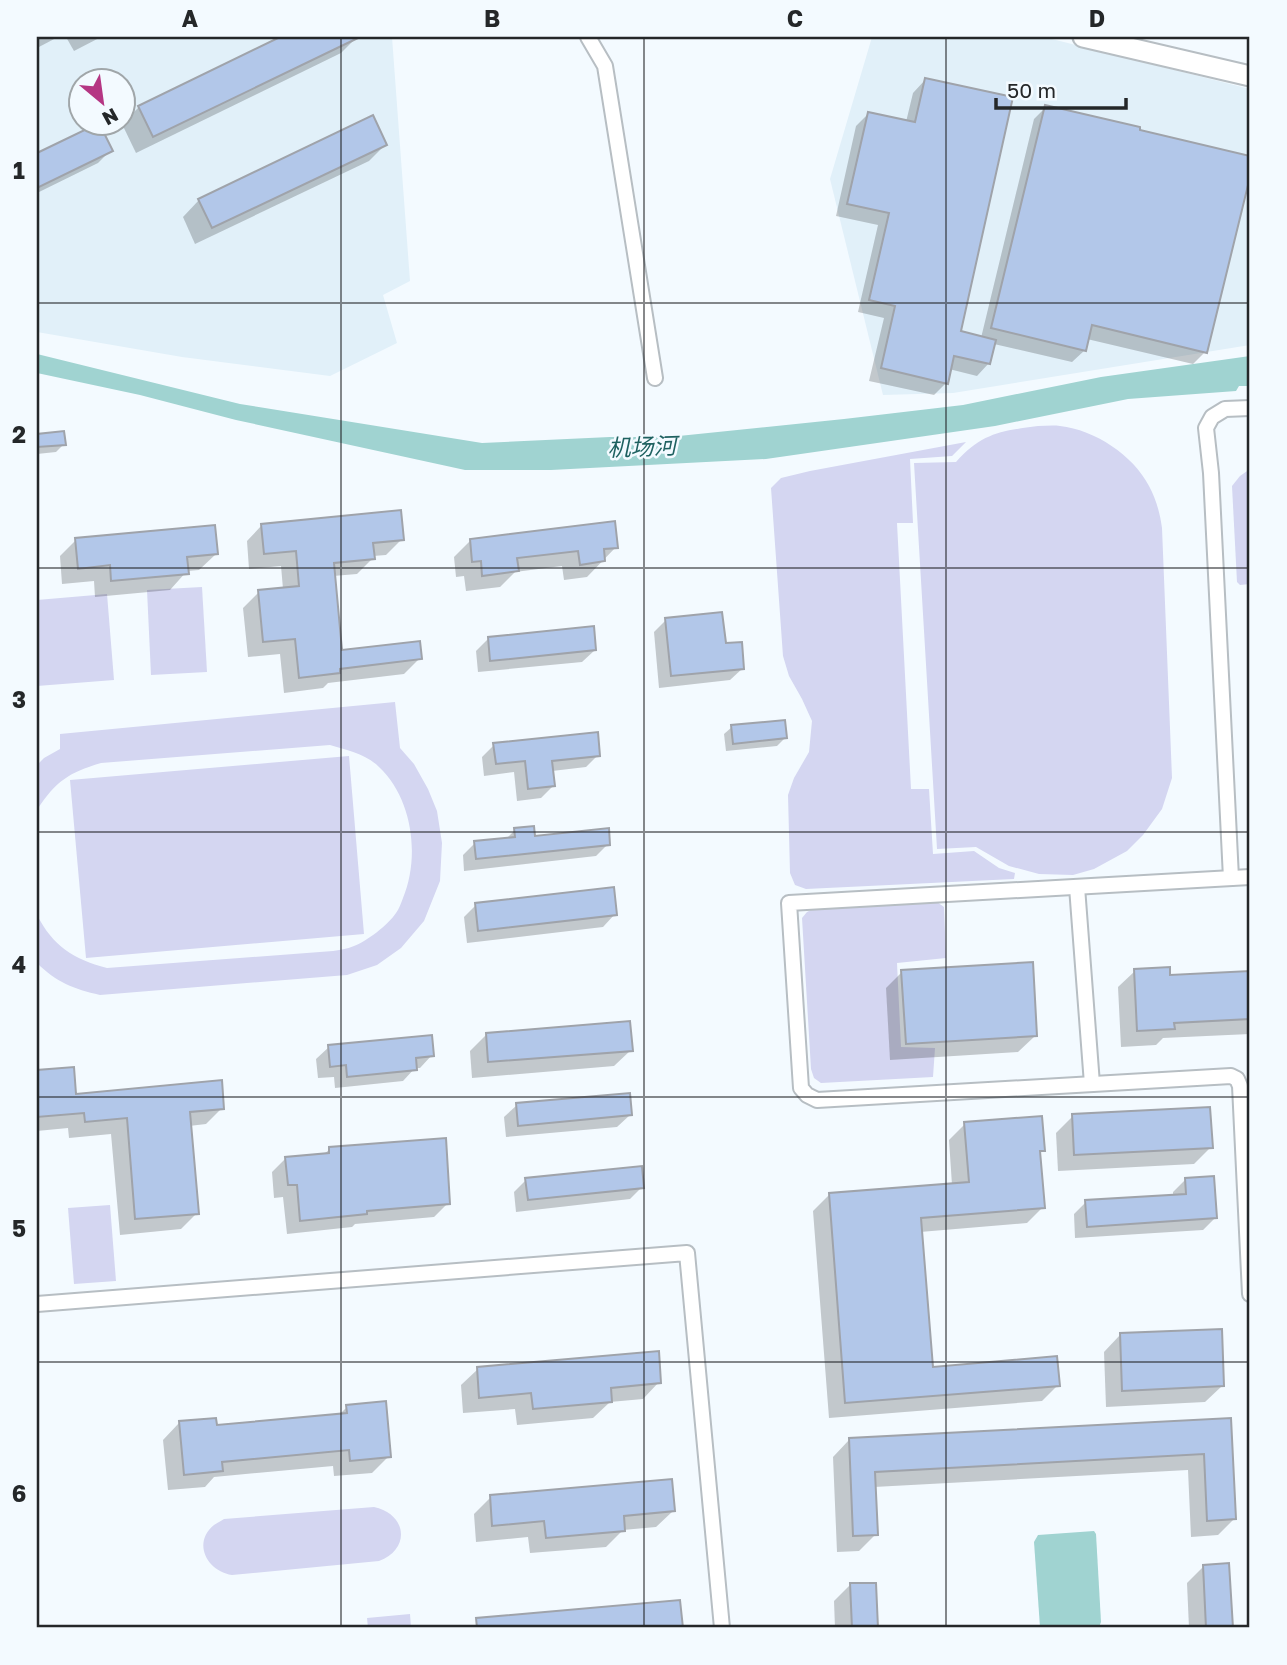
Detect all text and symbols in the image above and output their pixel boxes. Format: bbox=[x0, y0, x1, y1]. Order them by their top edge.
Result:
text: A bbox=[182, 4, 199, 32]
text: B bbox=[484, 4, 500, 32]
text: C bbox=[787, 4, 803, 32]
text: D bbox=[1089, 4, 1105, 32]
north arrow bbox=[66, 66, 136, 136]
scale bar bbox=[996, 66, 1126, 110]
text: 50 m bbox=[1007, 77, 1056, 103]
text: N bbox=[99, 104, 122, 131]
text: 1 bbox=[13, 156, 25, 184]
text: 2 bbox=[12, 420, 26, 448]
water label: 机场河 bbox=[607, 431, 681, 461]
text: 3 bbox=[12, 685, 26, 713]
text: 4 bbox=[12, 950, 26, 978]
text: 5 bbox=[12, 1214, 26, 1242]
text: 6 bbox=[12, 1479, 26, 1507]

